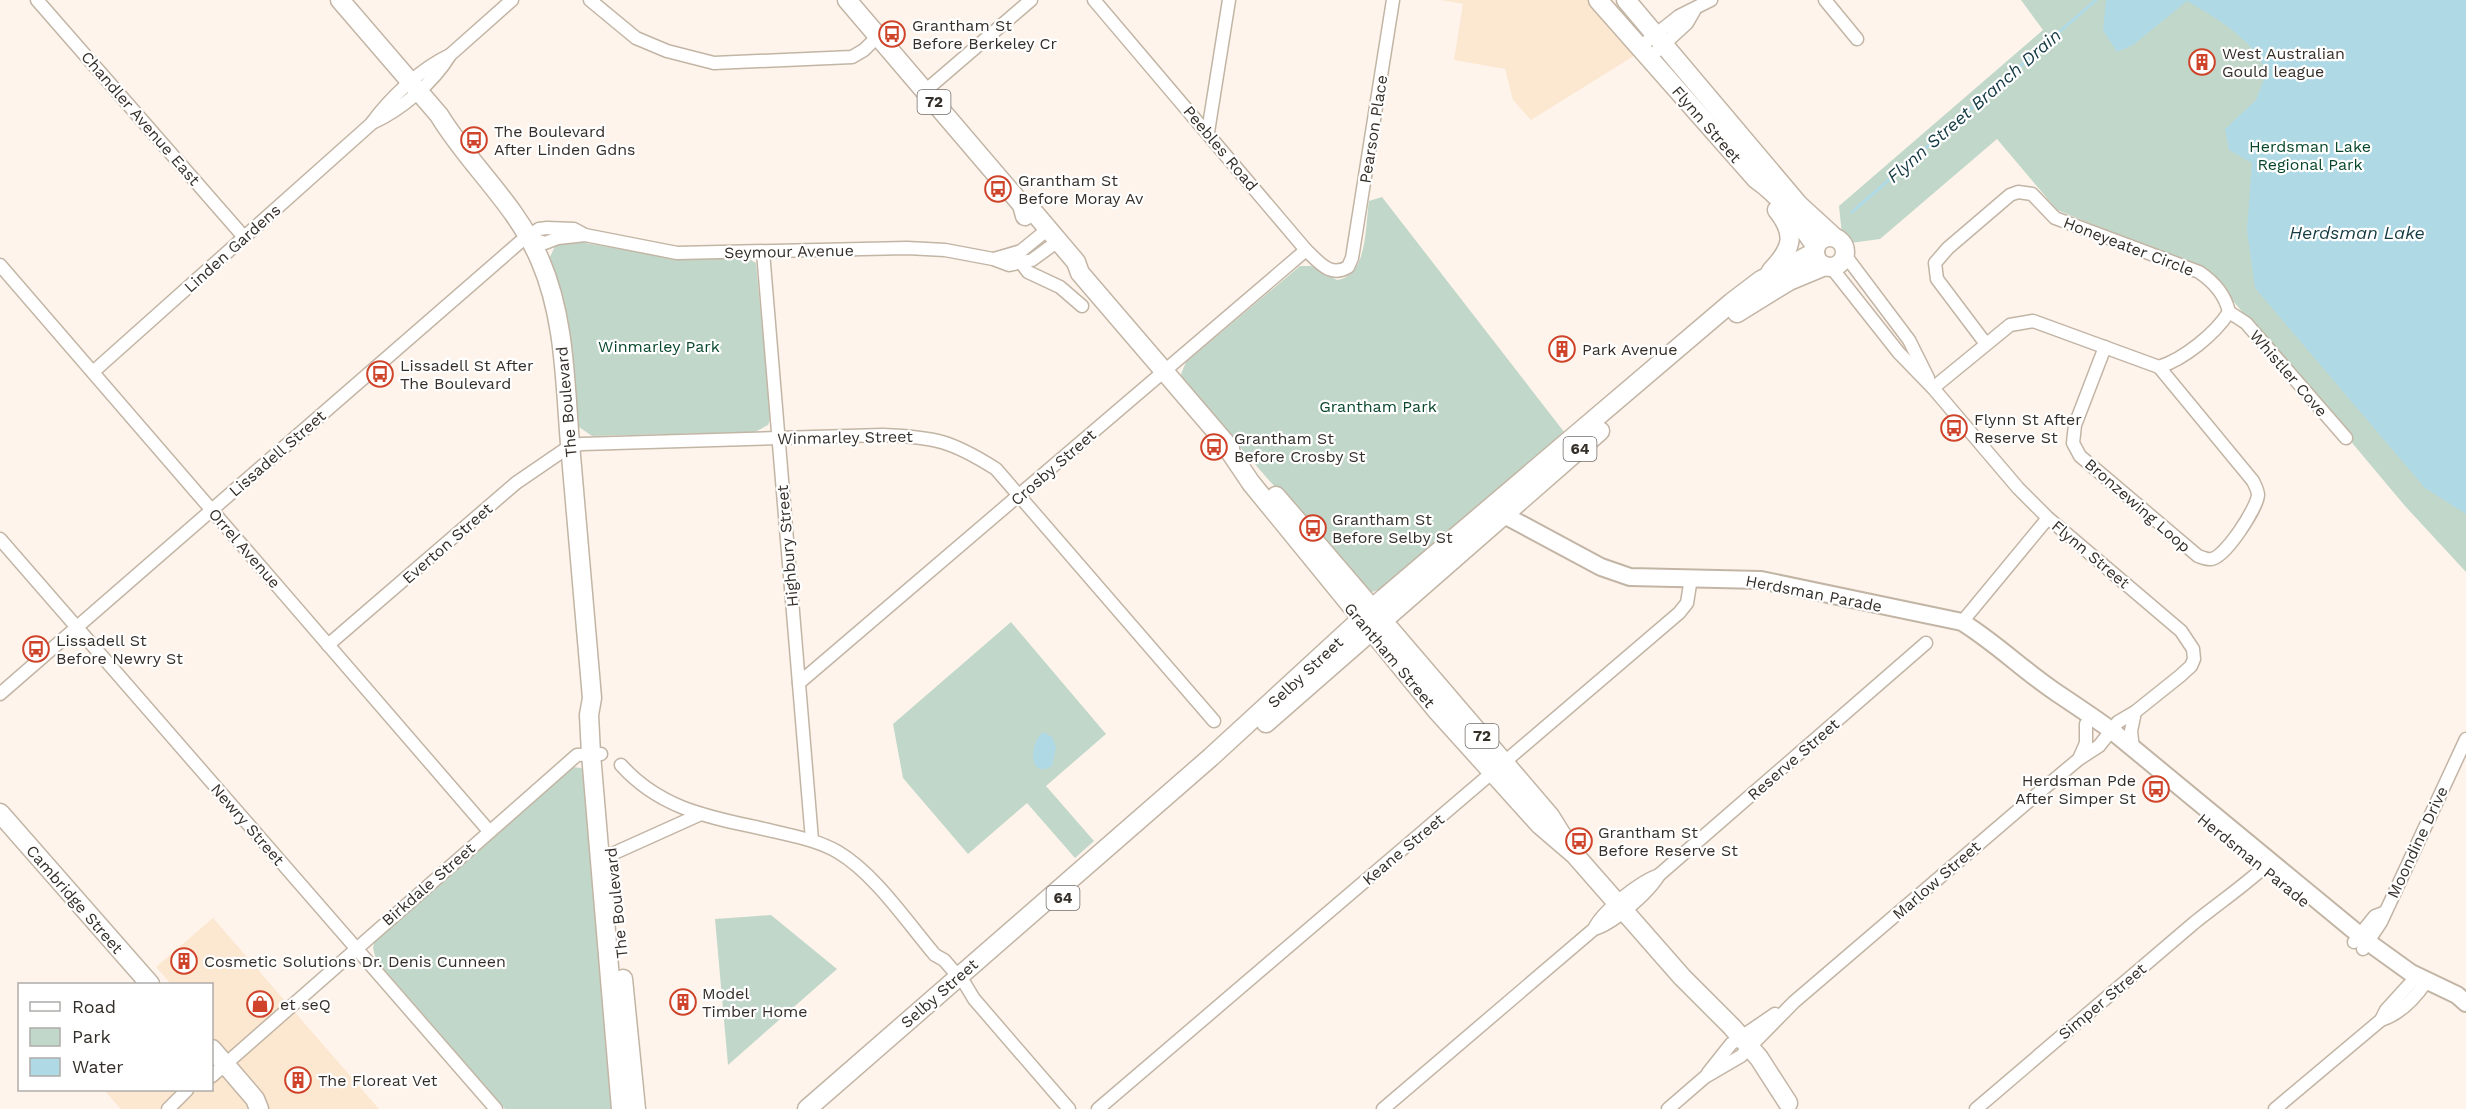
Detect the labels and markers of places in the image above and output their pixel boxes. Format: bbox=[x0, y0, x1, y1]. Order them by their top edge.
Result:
place label: Grantham St Before Berkeley Cr bbox=[912, 16, 1057, 53]
bus stop icon: Grantham St Before Berkeley Cr bbox=[877, 19, 907, 49]
place label: West Australian Gould league bbox=[2222, 44, 2345, 81]
building icon: West Australian Gould league bbox=[2187, 47, 2217, 77]
place label: The Boulevard After Linden Gdns bbox=[494, 122, 636, 159]
bus stop icon: The Boulevard After Linden Gdns bbox=[459, 125, 489, 155]
place label: Grantham St Before Moray Av bbox=[1018, 171, 1144, 208]
bus stop icon: Grantham St Before Moray Av bbox=[983, 174, 1013, 204]
building icon: Park Avenue bbox=[1547, 334, 1577, 364]
place label: Park Avenue bbox=[1582, 340, 1677, 359]
place label: Lissadell St After The Boulevard bbox=[400, 356, 534, 393]
bus stop icon: Lissadell St After The Boulevard bbox=[365, 359, 395, 389]
place label: Flynn St After Reserve St bbox=[1974, 410, 2082, 447]
bus stop icon: Flynn St After Reserve St bbox=[1939, 413, 1969, 443]
place label: Grantham St Before Crosby St bbox=[1234, 429, 1366, 466]
bus stop icon: Grantham St Before Crosby St bbox=[1199, 432, 1229, 462]
place label: Grantham St Before Selby St bbox=[1332, 510, 1453, 547]
bus stop icon: Grantham St Before Selby St bbox=[1298, 513, 1328, 543]
place label: Lissadell St Before Newry St bbox=[56, 631, 183, 668]
bus stop icon: Lissadell St Before Newry St bbox=[21, 634, 51, 664]
place label: Herdsman Pde After Simper St bbox=[2015, 771, 2136, 808]
bus stop icon: Herdsman Pde After Simper St bbox=[2141, 774, 2171, 804]
place label: Grantham St Before Reserve St bbox=[1598, 823, 1738, 860]
bus stop icon: Grantham St Before Reserve St bbox=[1564, 826, 1594, 856]
building icon: Cosmetic Solutions Dr. Denis Cunneen bbox=[169, 946, 199, 976]
place label: Cosmetic Solutions Dr. Denis Cunneen bbox=[204, 952, 506, 971]
place label: Model Timber Home bbox=[702, 984, 808, 1021]
building icon: Model Timber Home bbox=[668, 987, 698, 1017]
shop icon: et seQ bbox=[245, 989, 275, 1019]
place label: et seQ bbox=[280, 995, 331, 1014]
building icon: The Floreat Vet bbox=[283, 1065, 313, 1095]
place label: The Floreat Vet bbox=[318, 1071, 438, 1090]

